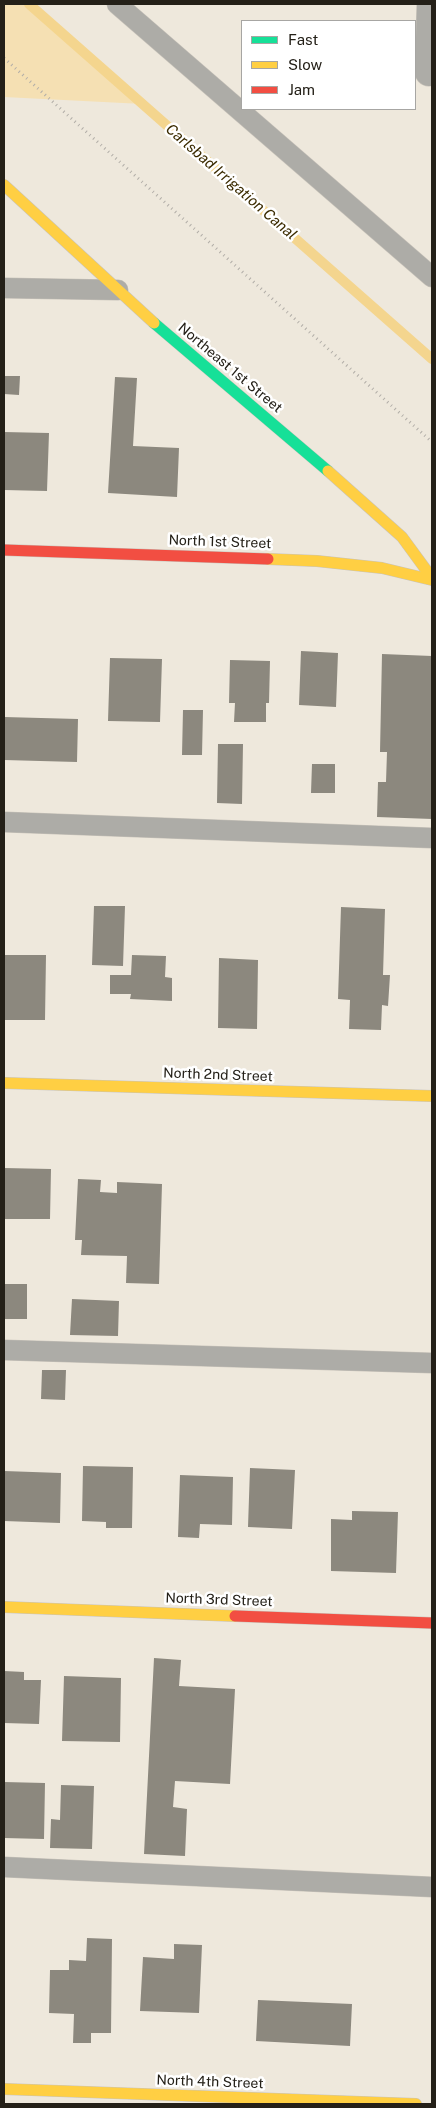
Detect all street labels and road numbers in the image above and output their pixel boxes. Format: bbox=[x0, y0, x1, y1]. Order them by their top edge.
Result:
street label: Northeast 1st Street bbox=[174, 320, 286, 416]
street label: North 1st Street bbox=[168, 532, 272, 552]
street label: North 2nd Street bbox=[163, 1065, 273, 1085]
street label: North 3rd Street bbox=[165, 1590, 273, 1610]
street label: North 4th Street bbox=[156, 2072, 264, 2092]

